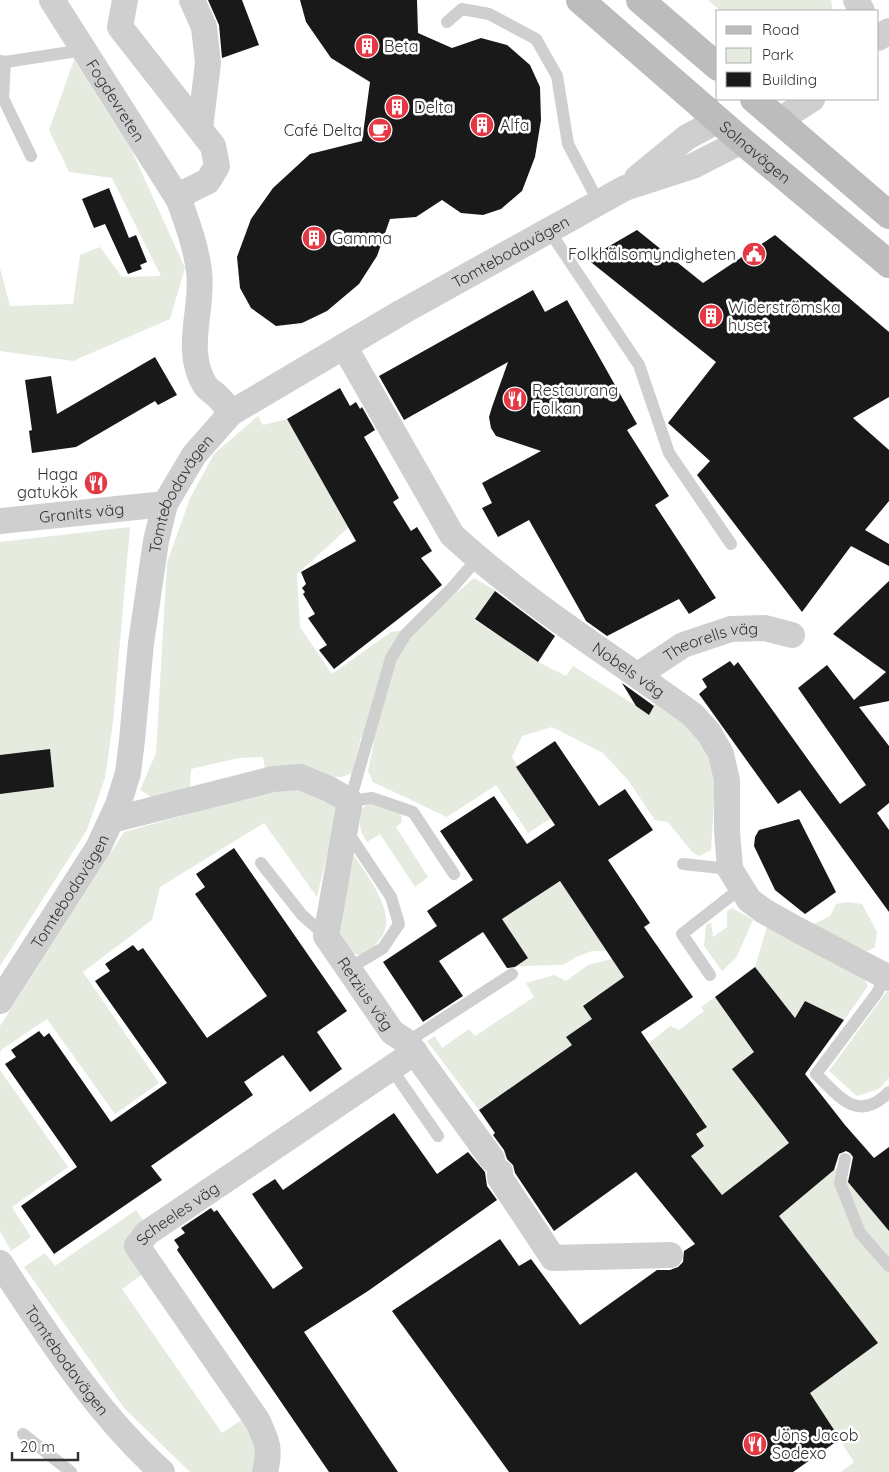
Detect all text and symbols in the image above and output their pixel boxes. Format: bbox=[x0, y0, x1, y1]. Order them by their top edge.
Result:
legend bbox=[716, 10, 879, 100]
text: Road bbox=[762, 20, 799, 39]
building icon: Beta bbox=[354, 33, 380, 59]
place label: Beta bbox=[384, 36, 419, 56]
text: Park bbox=[762, 45, 794, 64]
street label: Fogdevreten bbox=[82, 55, 149, 145]
text: Building bbox=[762, 70, 817, 89]
building icon: Delta bbox=[384, 94, 410, 120]
place label: Delta bbox=[414, 97, 453, 117]
building icon: Alfa bbox=[469, 112, 495, 138]
place label: Alfa bbox=[500, 115, 530, 135]
street label: Solnavägen bbox=[716, 116, 795, 188]
cafe icon: Café Delta bbox=[367, 117, 393, 143]
place label: Café Delta bbox=[284, 120, 362, 140]
street label: Tomtebodavägen bbox=[448, 211, 573, 292]
building icon: Gamma bbox=[301, 225, 327, 251]
place label: Gamma bbox=[332, 228, 392, 248]
public building icon: Folkhälsomyndigheten bbox=[741, 241, 767, 267]
place label: Folkhälsomyndigheten bbox=[568, 244, 736, 264]
place label: Widerströmska huset bbox=[728, 297, 841, 335]
building icon: Widerströmska huset bbox=[698, 303, 724, 329]
place label: Restaurang Folkan bbox=[532, 380, 618, 418]
restaurant icon: Restaurang Folkan bbox=[502, 386, 528, 412]
street label: Tomtebodavägen bbox=[144, 430, 217, 554]
place label: Haga gatukök bbox=[17, 464, 78, 502]
restaurant icon: Haga gatukök bbox=[83, 470, 109, 496]
street label: Granits väg bbox=[38, 498, 125, 527]
street label: Theorells väg bbox=[659, 618, 758, 665]
street label: Nobels väg bbox=[589, 637, 669, 702]
street label: Tomtebodavägen bbox=[26, 831, 113, 952]
street label: Retzius väg bbox=[333, 953, 398, 1035]
street label: Scheeles väg bbox=[131, 1177, 223, 1249]
street label: Tomtebodavägen bbox=[20, 1301, 113, 1419]
place label: Jöns Jacob Sodexo bbox=[772, 1425, 858, 1463]
scale bar bbox=[12, 1430, 79, 1462]
restaurant icon: Jöns Jacob Sodexo bbox=[742, 1431, 768, 1457]
text: 20 m bbox=[20, 1437, 55, 1456]

